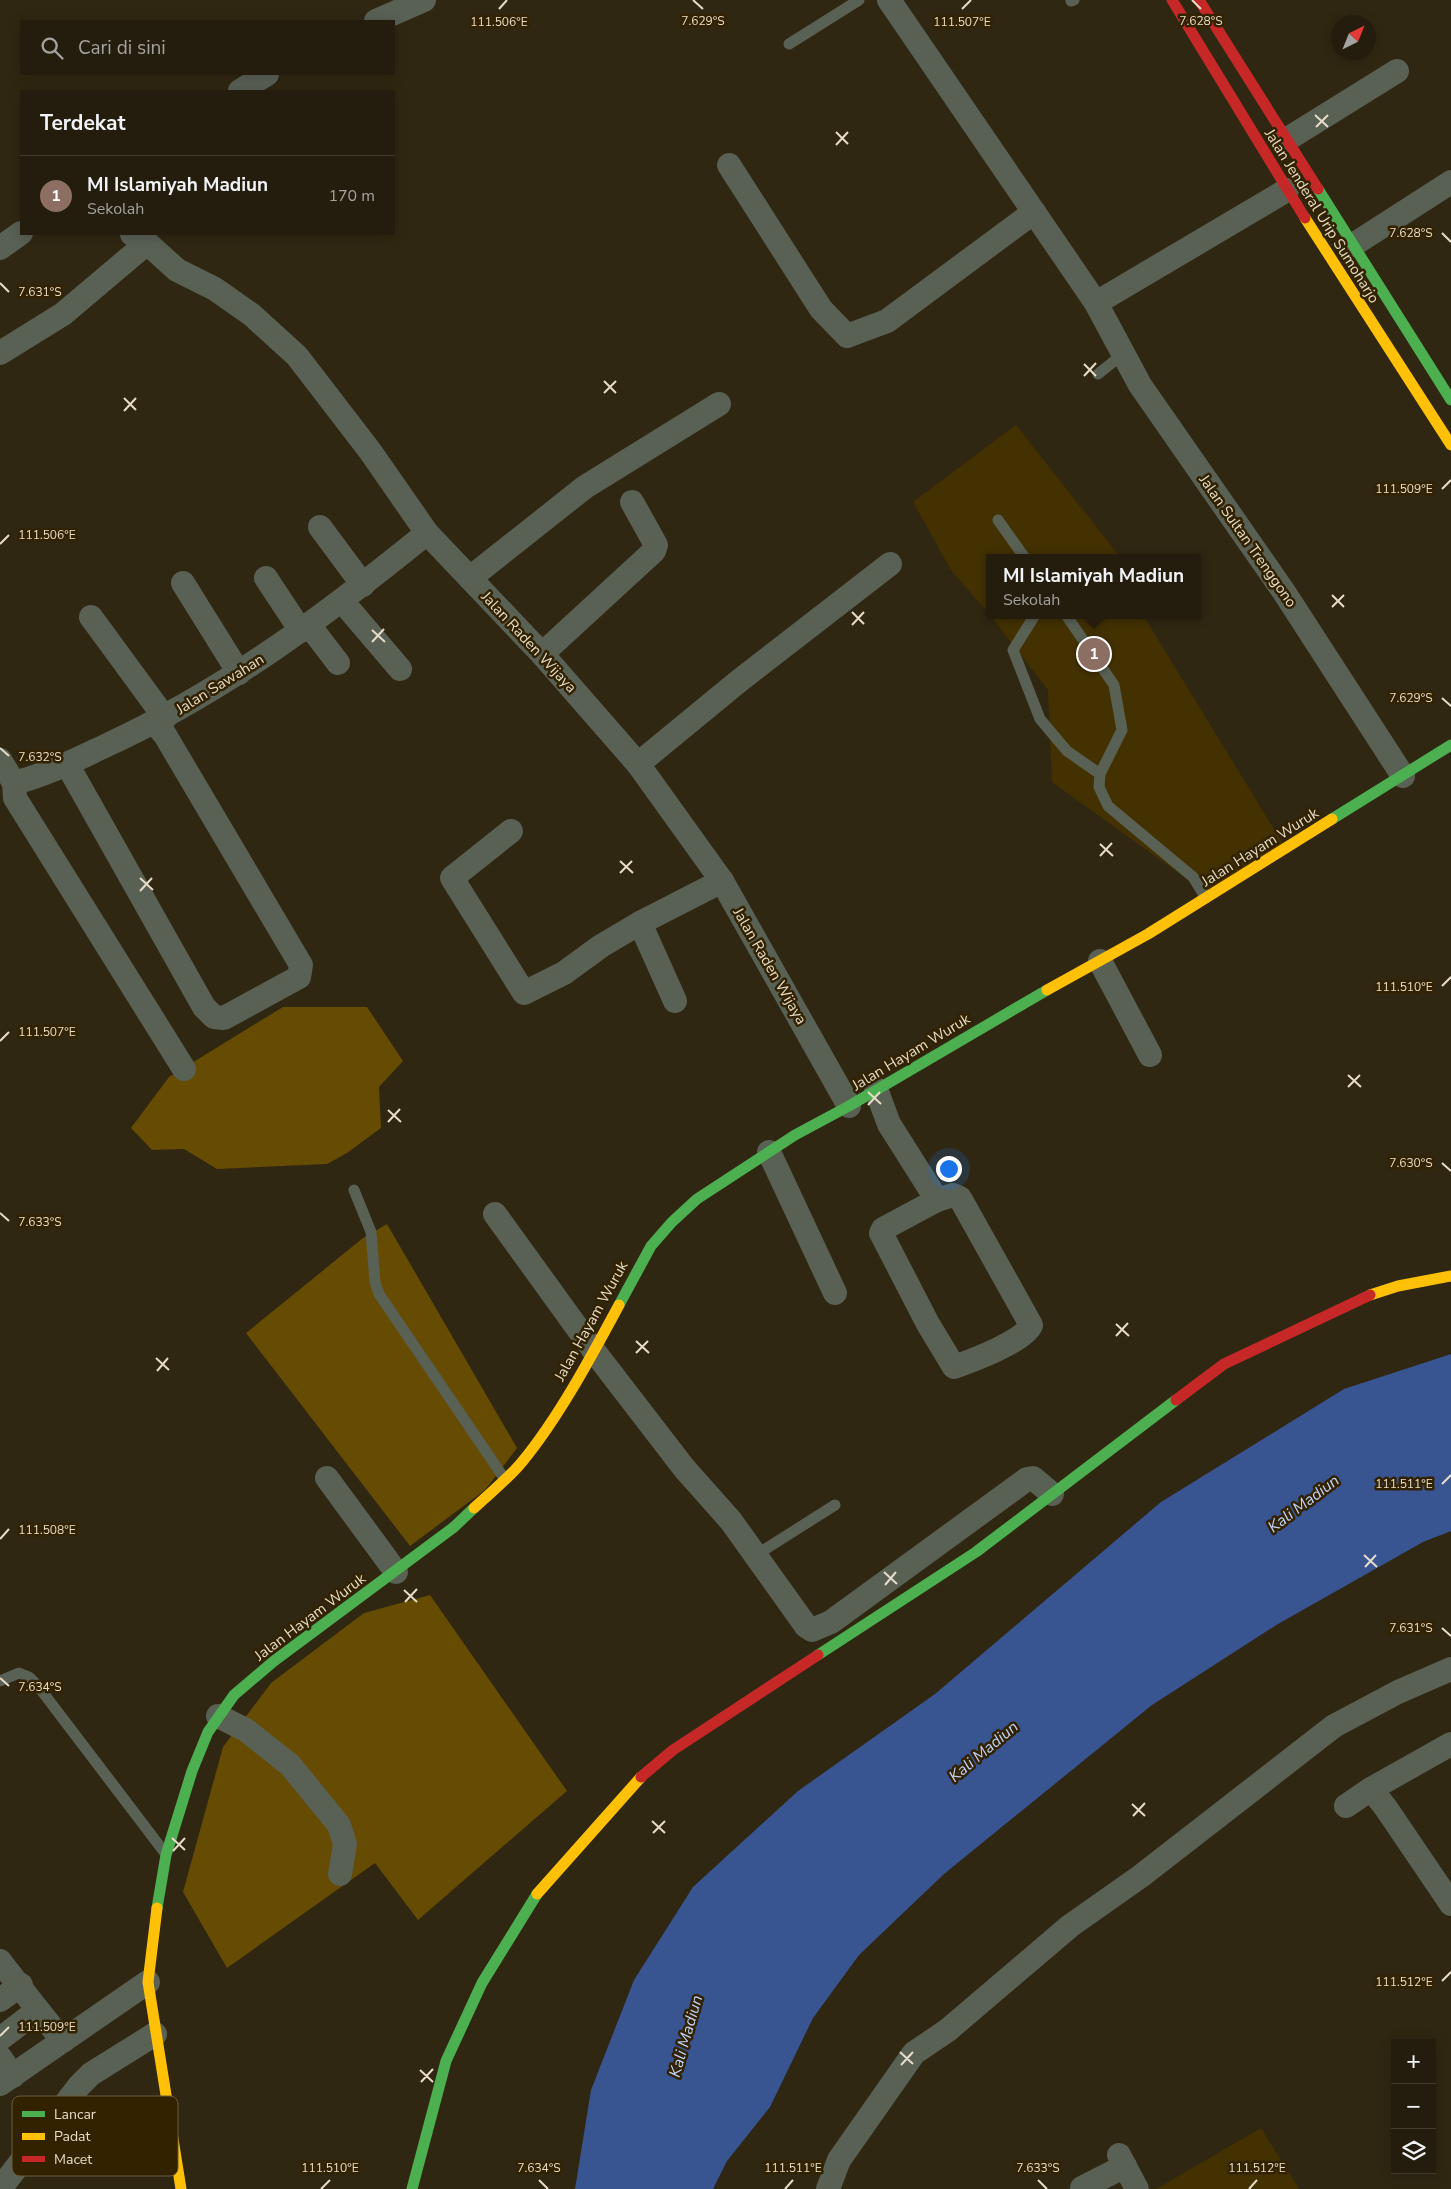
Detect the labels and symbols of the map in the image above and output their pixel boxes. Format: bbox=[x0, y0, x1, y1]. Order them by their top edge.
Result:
text: 7.629°S bbox=[681, 13, 725, 29]
text: 7.628°S bbox=[1179, 13, 1223, 29]
text: 111.506°E bbox=[470, 14, 528, 30]
text: 111.507°E bbox=[933, 14, 991, 30]
north arrow bbox=[1331, 15, 1376, 60]
street label: Jalan Jenderal Urip Sumoharjo bbox=[1259, 124, 1384, 307]
text: 7.628°S bbox=[1389, 225, 1433, 241]
text: 7.631°S bbox=[18, 284, 62, 300]
street label: Jalan Sultan Trenggono bbox=[1194, 470, 1301, 611]
text: 111.509°E bbox=[1375, 481, 1433, 497]
text: 111.506°E bbox=[18, 527, 76, 543]
street label: Jalan Raden Wijaya bbox=[476, 586, 581, 697]
pin: 1 bbox=[1078, 635, 1110, 673]
street label: Jalan Sawahan bbox=[171, 649, 268, 720]
text: 7.629°S bbox=[1389, 690, 1433, 706]
text: 7.632°S bbox=[18, 749, 62, 765]
street label: Jalan Hayam Wuruk bbox=[1197, 803, 1323, 892]
street label: Jalan Raden Wijaya bbox=[728, 903, 812, 1028]
text: 111.510°E bbox=[1375, 979, 1433, 995]
street label: Jalan Hayam Wuruk bbox=[847, 1009, 974, 1096]
text: 111.507°E bbox=[18, 1024, 76, 1040]
text: 7.630°S bbox=[1389, 1155, 1433, 1171]
your location bbox=[936, 1156, 962, 1182]
text: 7.633°S bbox=[18, 1214, 62, 1230]
street label: Jalan Hayam Wuruk bbox=[549, 1257, 633, 1386]
water label: Kali Madiun bbox=[1263, 1470, 1344, 1538]
text: 111.511°E bbox=[1375, 1476, 1433, 1492]
text: 111.508°E bbox=[18, 1522, 76, 1538]
street label: Jalan Hayam Wuruk bbox=[249, 1568, 370, 1666]
text: 7.631°S bbox=[1389, 1620, 1433, 1636]
text: 7.634°S bbox=[18, 1679, 62, 1695]
water label: Kali Madiun bbox=[944, 1716, 1023, 1787]
text: 111.512°E bbox=[1375, 1974, 1433, 1990]
water label: Kali Madiun bbox=[664, 1993, 708, 2080]
text: 111.509°E bbox=[18, 2019, 76, 2035]
legend bbox=[12, 2096, 178, 2176]
text: Lancar bbox=[54, 2105, 96, 2124]
text: Padat bbox=[54, 2127, 91, 2146]
text: Macet bbox=[54, 2150, 92, 2169]
text: 111.510°E bbox=[301, 2160, 359, 2176]
text: 7.634°S bbox=[517, 2160, 561, 2176]
text: 111.511°E bbox=[764, 2160, 822, 2176]
text: 7.633°S bbox=[1016, 2160, 1060, 2176]
text: 111.512°E bbox=[1228, 2160, 1286, 2176]

